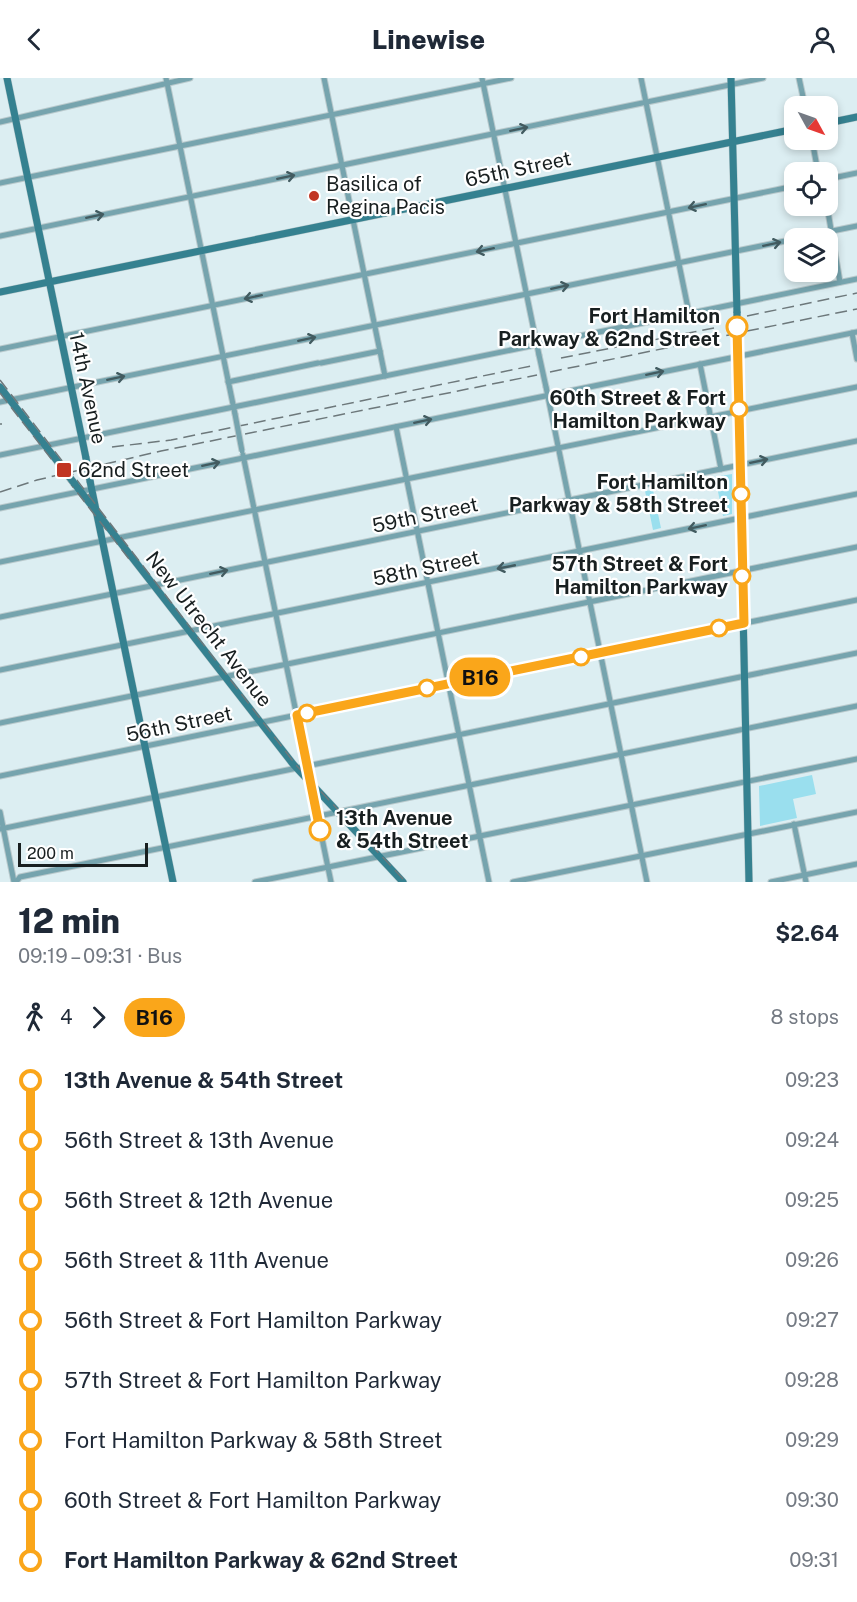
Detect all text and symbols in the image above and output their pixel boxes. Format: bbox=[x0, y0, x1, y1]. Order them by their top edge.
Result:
icon: back bbox=[18, 23, 51, 56]
text: Linewise bbox=[372, 23, 485, 55]
icon: person bbox=[806, 23, 839, 56]
north arrow bbox=[784, 96, 838, 150]
map controls bbox=[784, 96, 838, 282]
one-way arrow bbox=[508, 123, 528, 134]
street label: 65th Street bbox=[463, 146, 573, 192]
button: locate bbox=[784, 162, 838, 216]
one-way arrow bbox=[276, 171, 296, 182]
place label: Basilica of Regina Pacis bbox=[326, 172, 445, 219]
marker: Basilica of Regina Pacis bbox=[307, 189, 321, 203]
one-way arrow bbox=[687, 201, 707, 212]
one-way arrow bbox=[85, 210, 105, 221]
button: layers bbox=[784, 228, 838, 282]
one-way arrow bbox=[761, 238, 781, 249]
one-way arrow bbox=[476, 245, 495, 256]
one-way arrow bbox=[550, 281, 569, 292]
one-way arrow bbox=[244, 292, 263, 304]
place label: Fort Hamilton Parkway & 62nd Street bbox=[498, 304, 720, 351]
marker: Fort Hamilton Parkway & 62nd Street bbox=[726, 316, 748, 338]
street label: 14th Avenue bbox=[64, 330, 112, 446]
one-way arrow bbox=[297, 333, 317, 344]
one-way arrow bbox=[644, 367, 664, 378]
one-way arrow bbox=[106, 372, 125, 383]
place label: 60th Street & Fort Hamilton Parkway bbox=[550, 386, 726, 433]
marker: 60th Street & Fort Hamilton Parkway bbox=[730, 400, 748, 418]
one-way arrow bbox=[412, 415, 432, 426]
one-way arrow bbox=[749, 455, 769, 466]
place label: 62nd Street bbox=[78, 458, 189, 482]
one-way arrow bbox=[201, 458, 220, 469]
marker: 62nd Street bbox=[55, 461, 73, 479]
place label: Fort Hamilton Parkway & 58th Street bbox=[509, 470, 728, 517]
marker: Fort Hamilton Parkway & 58th Street bbox=[732, 485, 750, 503]
street label: 59th Street bbox=[370, 492, 480, 538]
one-way arrow bbox=[688, 522, 707, 533]
street label: 58th Street bbox=[371, 545, 481, 591]
street label: New Utrecht Avenue bbox=[141, 546, 277, 712]
place label: 57th Street & Fort Hamilton Parkway bbox=[552, 552, 728, 599]
one-way arrow bbox=[497, 561, 516, 573]
one-way arrow bbox=[209, 566, 228, 578]
marker: 57th Street & Fort Hamilton Parkway bbox=[733, 567, 751, 585]
unlabelled marker bbox=[710, 619, 728, 637]
unlabelled marker bbox=[572, 648, 590, 666]
line badge: B16 bbox=[446, 658, 514, 696]
text: B16 bbox=[461, 665, 499, 690]
unlabelled marker bbox=[418, 679, 436, 697]
street label: 56th Street bbox=[124, 701, 234, 747]
unlabelled marker bbox=[298, 704, 316, 722]
place label: 13th Avenue & 54th Street bbox=[336, 806, 469, 853]
marker: 13th Avenue & 54th Street bbox=[309, 819, 331, 841]
scale bar bbox=[18, 840, 148, 868]
text: 200 m bbox=[27, 844, 74, 863]
text: 12 min bbox=[18, 902, 120, 940]
text: $2.64 bbox=[775, 920, 839, 946]
text: 09:19 – 09:31 · Bus bbox=[18, 944, 182, 968]
icon: walk bbox=[18, 1001, 51, 1034]
icon: forward bbox=[82, 1001, 115, 1034]
text: 4 bbox=[60, 1005, 73, 1029]
text: B16 bbox=[136, 1005, 173, 1030]
text: 8 stops bbox=[771, 1005, 839, 1029]
text: 13th Avenue & 54th Street bbox=[64, 1067, 343, 1093]
text: 09:23 bbox=[785, 1068, 839, 1092]
text: 56th Street & 13th Avenue bbox=[64, 1127, 334, 1153]
text: 09:24 bbox=[785, 1128, 839, 1152]
text: 56th Street & 12th Avenue bbox=[64, 1187, 333, 1213]
text: 09:25 bbox=[785, 1188, 839, 1212]
text: 56th Street & 11th Avenue bbox=[64, 1247, 329, 1273]
text: 09:26 bbox=[785, 1248, 839, 1272]
text: 56th Street & Fort Hamilton Parkway bbox=[64, 1307, 442, 1333]
text: 09:27 bbox=[786, 1308, 839, 1332]
text: 57th Street & Fort Hamilton Parkway bbox=[64, 1367, 442, 1393]
text: 09:28 bbox=[785, 1368, 839, 1392]
text: Fort Hamilton Parkway & 58th Street bbox=[64, 1427, 443, 1453]
text: 09:29 bbox=[785, 1428, 839, 1452]
text: 60th Street & Fort Hamilton Parkway bbox=[64, 1487, 441, 1513]
text: 09:30 bbox=[785, 1488, 839, 1512]
text: Fort Hamilton Parkway & 62nd Street bbox=[64, 1547, 458, 1573]
text: 09:31 bbox=[789, 1548, 839, 1572]

